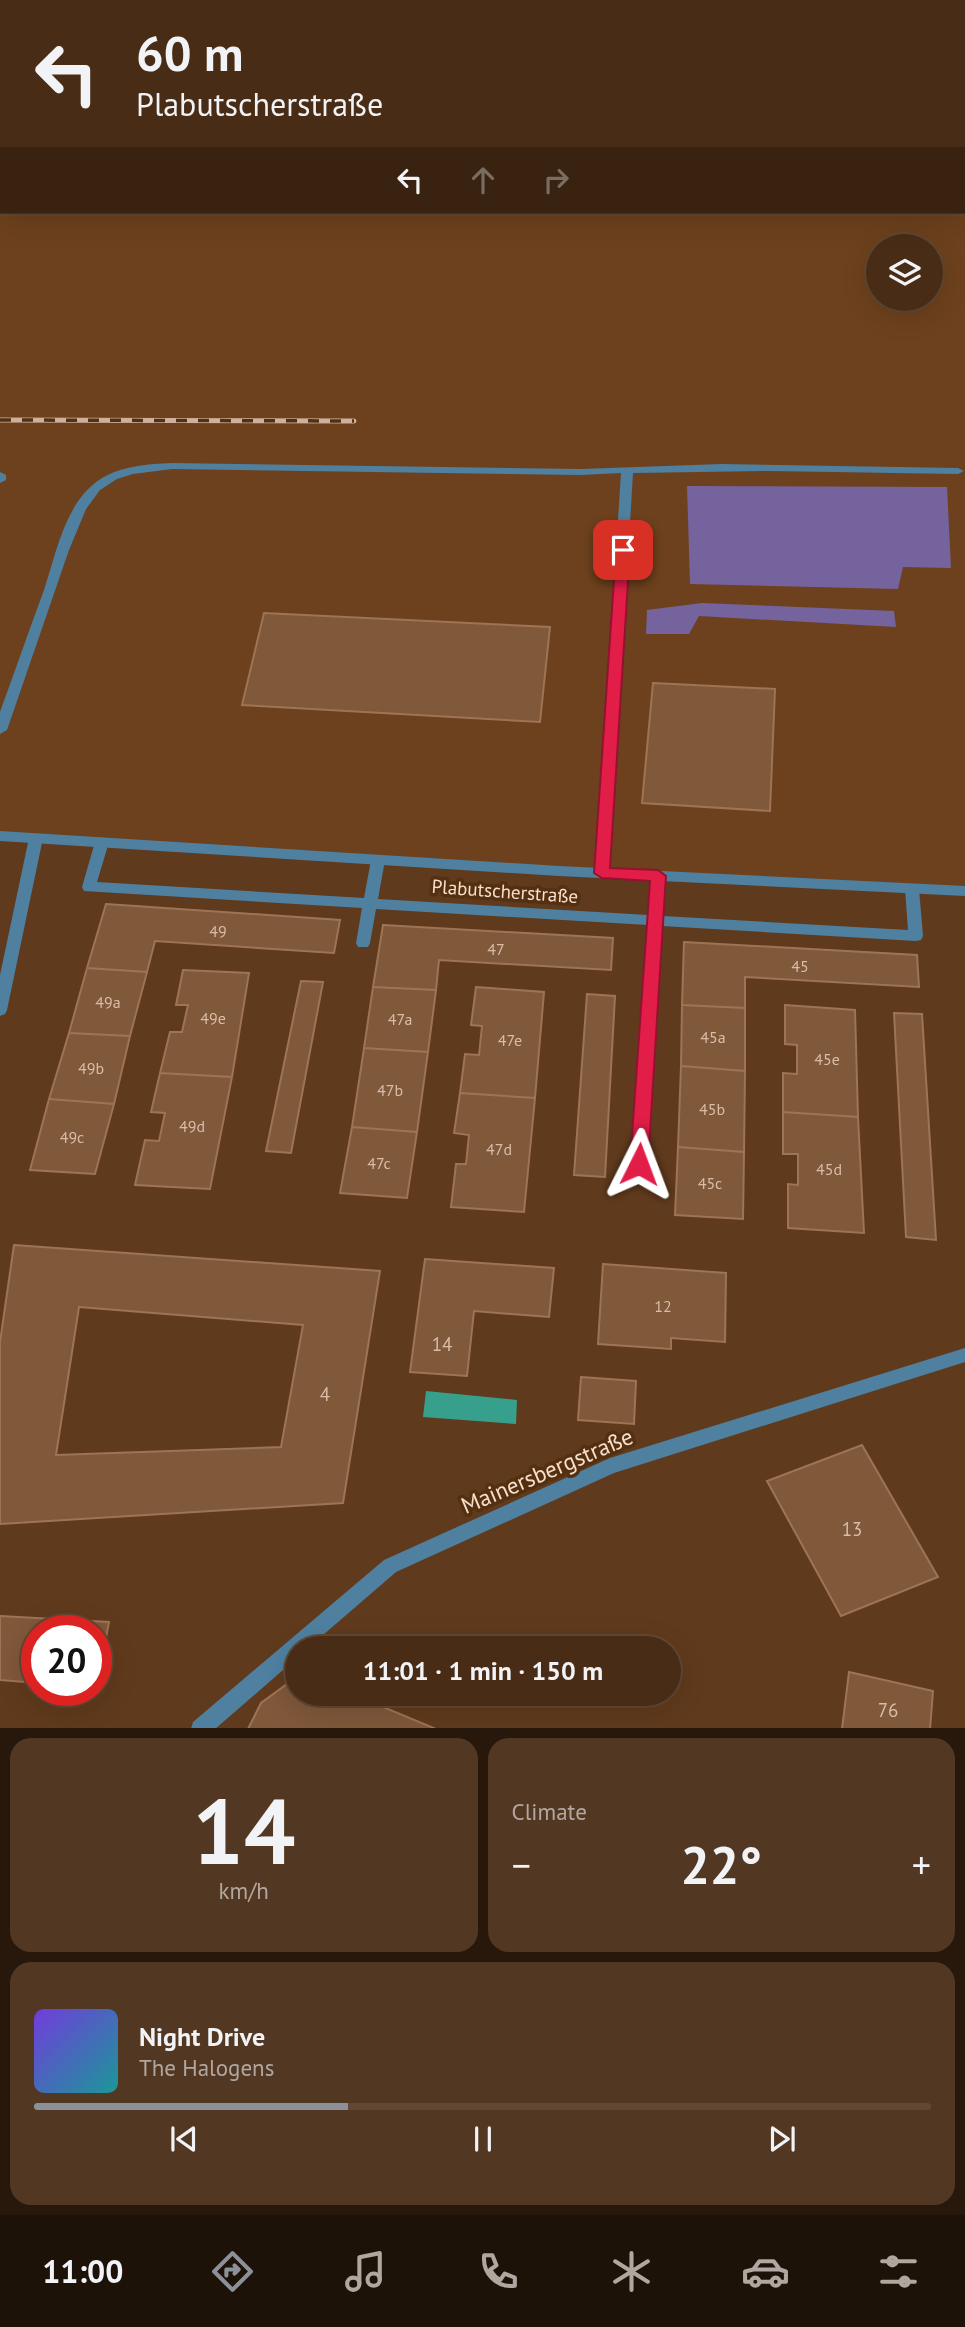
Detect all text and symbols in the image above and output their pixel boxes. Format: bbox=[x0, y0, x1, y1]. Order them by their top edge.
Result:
text: 60 m bbox=[136, 21, 243, 85]
icon: left bbox=[21, 28, 112, 119]
text: Plabutscherstraße bbox=[136, 83, 383, 125]
icon: left bbox=[391, 161, 429, 199]
icon: ahead bbox=[464, 161, 502, 199]
icon: right bbox=[537, 161, 575, 199]
map controls bbox=[866, 234, 943, 311]
button: layers bbox=[866, 234, 943, 311]
pin bbox=[593, 520, 653, 580]
icon: arrive bbox=[604, 531, 642, 569]
street label: Plabutscherstraße bbox=[431, 874, 579, 908]
house number: 49 bbox=[209, 921, 227, 941]
house number: 47 bbox=[487, 939, 505, 959]
house number: 45 bbox=[791, 956, 809, 976]
house number: 49a bbox=[95, 992, 121, 1012]
house number: 49e bbox=[200, 1008, 226, 1028]
house number: 47a bbox=[388, 1009, 412, 1029]
house number: 45a bbox=[700, 1027, 726, 1047]
house number: 47e bbox=[498, 1030, 522, 1050]
house number: 45e bbox=[814, 1049, 840, 1069]
house number: 49b bbox=[78, 1058, 104, 1078]
house number: 47b bbox=[377, 1080, 403, 1100]
house number: 45b bbox=[699, 1099, 725, 1119]
house number: 49d bbox=[179, 1116, 205, 1136]
house number: 49c bbox=[60, 1127, 84, 1147]
position arrow bbox=[602, 1127, 676, 1201]
house number: 47d bbox=[486, 1139, 512, 1159]
house number: 47c bbox=[367, 1153, 391, 1173]
house number: 45d bbox=[816, 1159, 842, 1179]
house number: 45c bbox=[698, 1173, 722, 1193]
house number: 12 bbox=[654, 1296, 672, 1316]
house number: 14 bbox=[432, 1332, 452, 1356]
house number: 4 bbox=[320, 1382, 330, 1406]
street label: Mainersbergstraße bbox=[457, 1421, 637, 1520]
house number: 13 bbox=[842, 1517, 862, 1541]
speed limit sign: 20 bbox=[21, 1615, 112, 1706]
text: 11:01 · 1 min · 150 m bbox=[363, 1654, 603, 1687]
house number: 76 bbox=[878, 1698, 898, 1722]
text: 14 bbox=[192, 1771, 295, 1889]
text: Climate bbox=[512, 1797, 587, 1826]
text: 22° bbox=[680, 1831, 762, 1898]
text: − bbox=[512, 1840, 531, 1889]
text: + bbox=[912, 1840, 931, 1889]
text: km/h bbox=[219, 1876, 269, 1905]
text: Night Drive bbox=[139, 2020, 265, 2053]
text: The Halogens bbox=[139, 2053, 274, 2082]
icon: previous bbox=[165, 2120, 203, 2158]
icon: pause bbox=[464, 2120, 502, 2158]
icon: next bbox=[763, 2120, 801, 2158]
icon: directions bbox=[208, 2247, 257, 2296]
icon: music bbox=[341, 2247, 390, 2296]
icon: phone bbox=[474, 2247, 523, 2296]
icon: climate bbox=[607, 2247, 656, 2296]
icon: car bbox=[741, 2247, 790, 2296]
icon: filters bbox=[874, 2247, 923, 2296]
text: 11:00 bbox=[42, 2250, 123, 2292]

